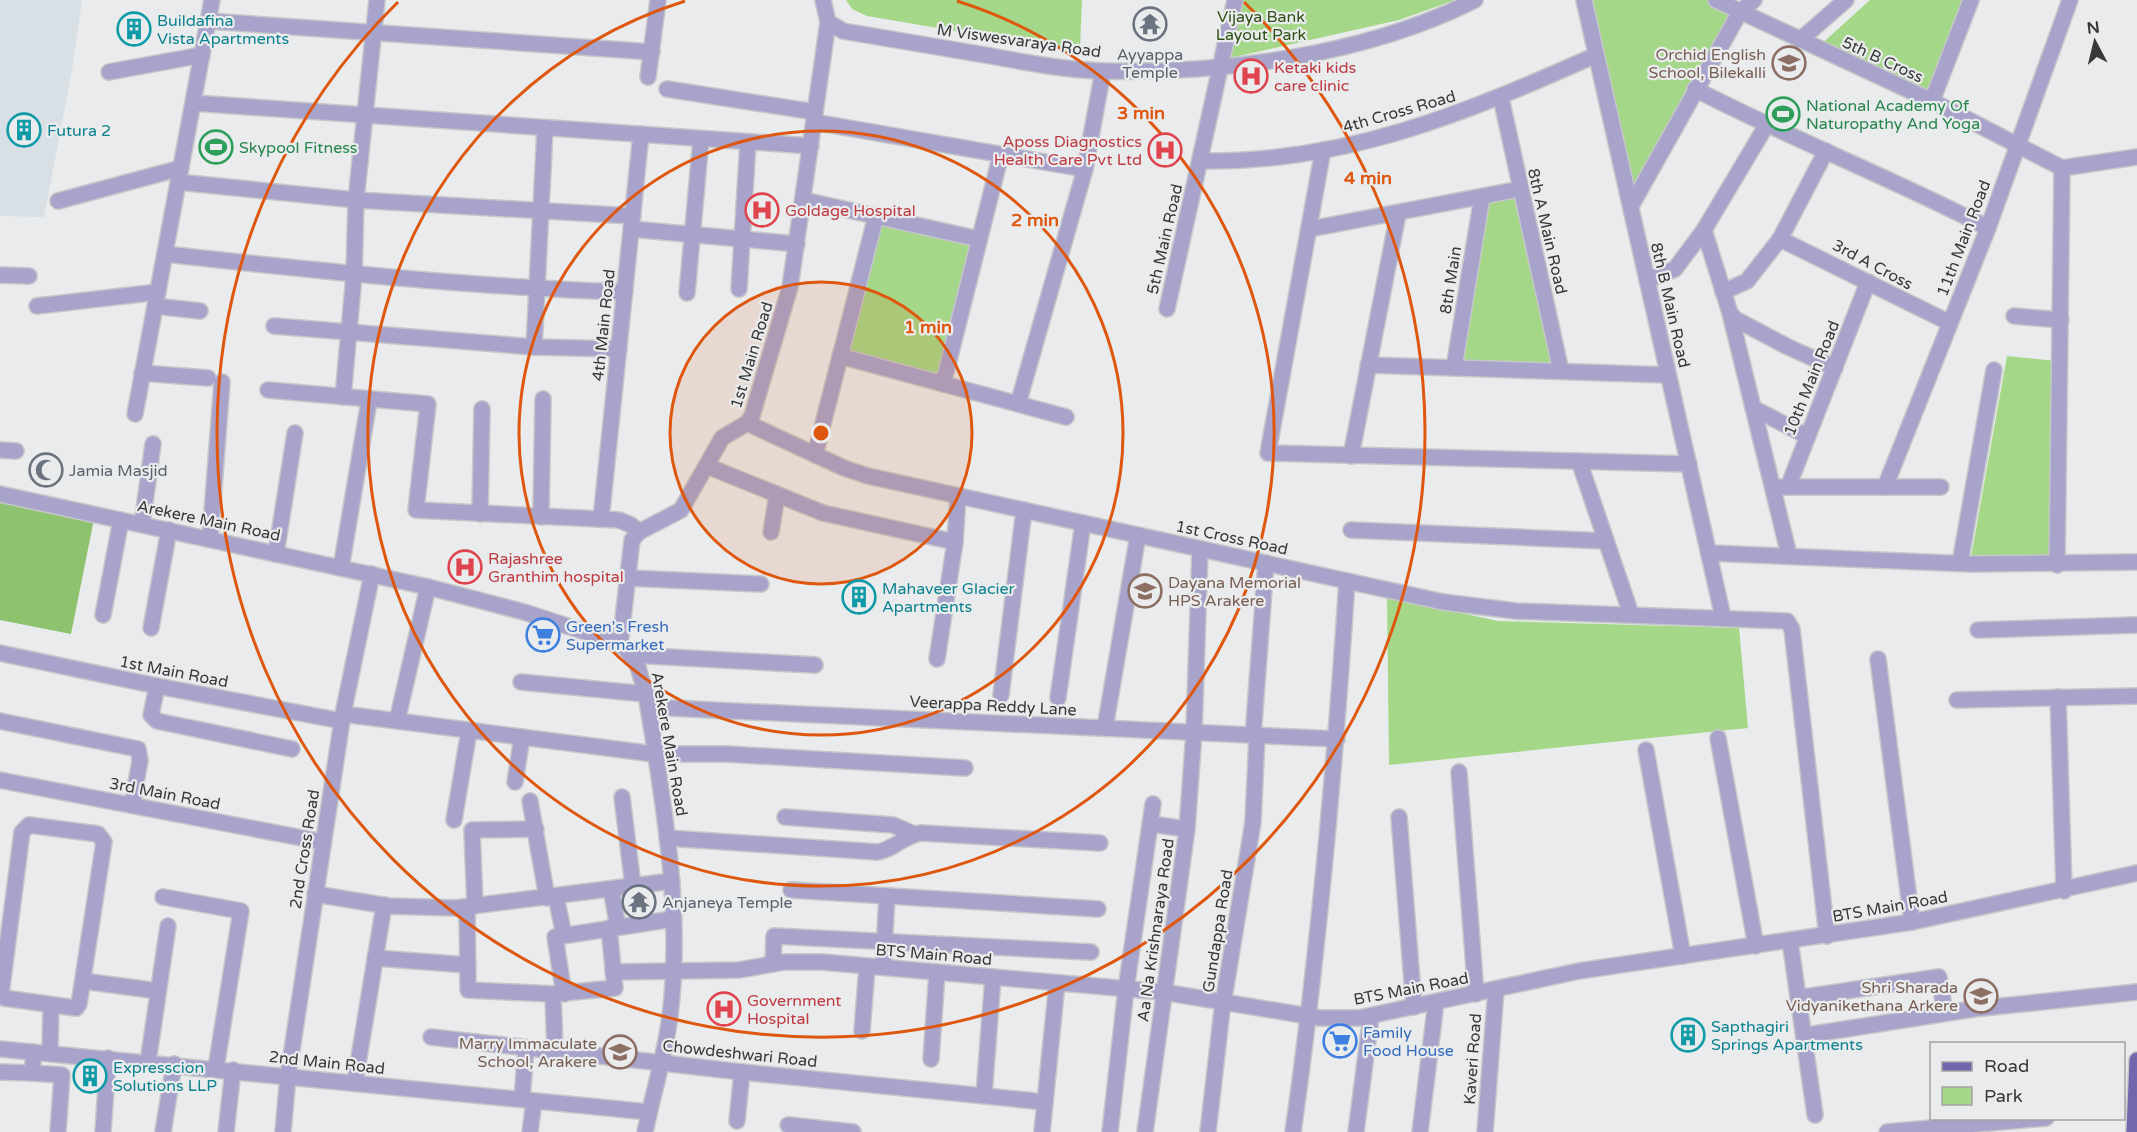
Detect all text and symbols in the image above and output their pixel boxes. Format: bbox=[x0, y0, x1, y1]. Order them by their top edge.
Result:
temple icon: Ayyappa Temple bbox=[1132, 6, 1168, 42]
park label: Vijaya Bank Layout Park bbox=[1216, 7, 1307, 45]
building icon: Buildafina Vista Apartments bbox=[116, 11, 152, 47]
place label: Buildafina Vista Apartments bbox=[157, 11, 289, 49]
north arrow bbox=[2065, 12, 2125, 72]
text: N bbox=[2086, 17, 2101, 39]
street label: M Viswesvaraya Road bbox=[935, 20, 1102, 62]
street label: 5th B Cross bbox=[1839, 32, 1926, 87]
place label: Ayyappa Temple bbox=[1117, 45, 1183, 83]
place label: Orchid English School, Bilekalli bbox=[1649, 45, 1766, 83]
school or university icon: Orchid English School, Bilekalli bbox=[1771, 45, 1807, 81]
hospital icon: Ketaki kids care clinic bbox=[1233, 58, 1269, 94]
place label: Ketaki kids care clinic bbox=[1274, 58, 1356, 96]
street label: 4th Cross Road bbox=[1341, 86, 1458, 138]
sports icon: National Academy Of Naturopathy And Yoga bbox=[1765, 96, 1801, 132]
place label: National Academy Of Naturopathy And Yoga bbox=[1806, 96, 1980, 134]
text: 3 min bbox=[1117, 102, 1165, 124]
building icon: Futura 2 bbox=[6, 112, 42, 148]
place label: Futura 2 bbox=[47, 121, 111, 141]
sports icon: Skypool Fitness bbox=[198, 129, 234, 165]
place label: Aposs Diagnostics Health Care Pvt Ltd bbox=[994, 132, 1142, 170]
hospital icon: Aposs Diagnostics Health Care Pvt Ltd bbox=[1147, 132, 1183, 168]
place label: Skypool Fitness bbox=[239, 138, 358, 158]
street label: 8th A Main Road bbox=[1523, 166, 1571, 296]
text: 4 min bbox=[1344, 167, 1392, 189]
street label: 11th Main Road bbox=[1933, 178, 1995, 299]
street label: 5th Main Road bbox=[1143, 182, 1187, 296]
hospital icon: Goldage Hospital bbox=[744, 192, 780, 228]
place label: Goldage Hospital bbox=[785, 201, 916, 221]
text: 2 min bbox=[1011, 209, 1059, 231]
street label: 3rd A Cross bbox=[1829, 235, 1916, 294]
street label: 8th B Main Road bbox=[1646, 241, 1694, 370]
street label: 8th Main bbox=[1436, 245, 1466, 315]
street label: 4th Main Road bbox=[588, 268, 620, 382]
street label: 1st Main Road bbox=[726, 300, 778, 411]
text: 1 min bbox=[904, 316, 952, 338]
street label: 10th Main Road bbox=[1780, 318, 1844, 439]
centre of rings bbox=[811, 423, 831, 443]
mosque icon: Jamia Masjid bbox=[28, 452, 64, 488]
place label: Jamia Masjid bbox=[69, 461, 168, 481]
street label: Arekere Main Road bbox=[135, 496, 282, 546]
street label: 1st Cross Road bbox=[1174, 516, 1290, 560]
hospital icon: Rajashree Granthim hospital bbox=[447, 549, 483, 585]
place label: Rajashree Granthim hospital bbox=[488, 549, 624, 587]
school or university icon: Dayana Memorial HPS Arakere bbox=[1127, 573, 1163, 609]
place label: Dayana Memorial HPS Arakere bbox=[1168, 573, 1301, 611]
building icon: Mahaveer Glacier Apartments bbox=[841, 579, 877, 615]
place label: Mahaveer Glacier Apartments bbox=[882, 579, 1015, 617]
supermarket icon: Green's Fresh Supermarket bbox=[525, 617, 561, 653]
place label: Green's Fresh Supermarket bbox=[566, 617, 669, 655]
street label: 1st Main Road bbox=[118, 652, 230, 692]
street label: Arekere Main Road bbox=[646, 671, 692, 818]
street label: Veerappa Reddy Lane bbox=[909, 692, 1077, 720]
street label: 3rd Main Road bbox=[108, 773, 222, 815]
street label: 2nd Cross Road bbox=[286, 788, 324, 910]
street label: Aa Na Krishnaraya Road bbox=[1133, 837, 1179, 1023]
street label: Gundappa Road bbox=[1198, 868, 1238, 994]
temple icon: Anjaneya Temple bbox=[621, 884, 657, 920]
street label: BTS Main Road bbox=[1831, 887, 1949, 927]
place label: Anjaneya Temple bbox=[662, 893, 793, 913]
street label: BTS Main Road bbox=[875, 940, 993, 970]
street label: BTS Main Road bbox=[1352, 968, 1470, 1010]
place label: Shri Sharada Vidyanikethana Arkere bbox=[1786, 978, 1958, 1016]
school or university icon: Shri Sharada Vidyanikethana Arkere bbox=[1963, 978, 1999, 1014]
hospital icon: Government Hospital bbox=[706, 991, 742, 1027]
place label: Government Hospital bbox=[747, 991, 841, 1029]
street label: Kaveri Road bbox=[1460, 1013, 1486, 1105]
building icon: Sapthagiri Springs Apartments bbox=[1670, 1017, 1706, 1053]
place label: Sapthagiri Springs Apartments bbox=[1711, 1017, 1863, 1055]
supermarket icon: Family Food House bbox=[1322, 1023, 1358, 1059]
place label: Family Food House bbox=[1363, 1023, 1454, 1061]
place label: Marry Immaculate School, Arakere bbox=[459, 1034, 597, 1072]
school or university icon: Marry Immaculate School, Arakere bbox=[602, 1034, 638, 1070]
street label: Chowdeshwari Road bbox=[662, 1036, 818, 1072]
legend bbox=[1930, 1042, 2125, 1120]
street label: 2nd Main Road bbox=[268, 1047, 386, 1079]
text: Road bbox=[1984, 1055, 2029, 1077]
building icon: Expresscion Solutions LLP bbox=[72, 1058, 108, 1094]
place label: Expresscion Solutions LLP bbox=[113, 1058, 217, 1096]
text: Park bbox=[1984, 1085, 2023, 1107]

